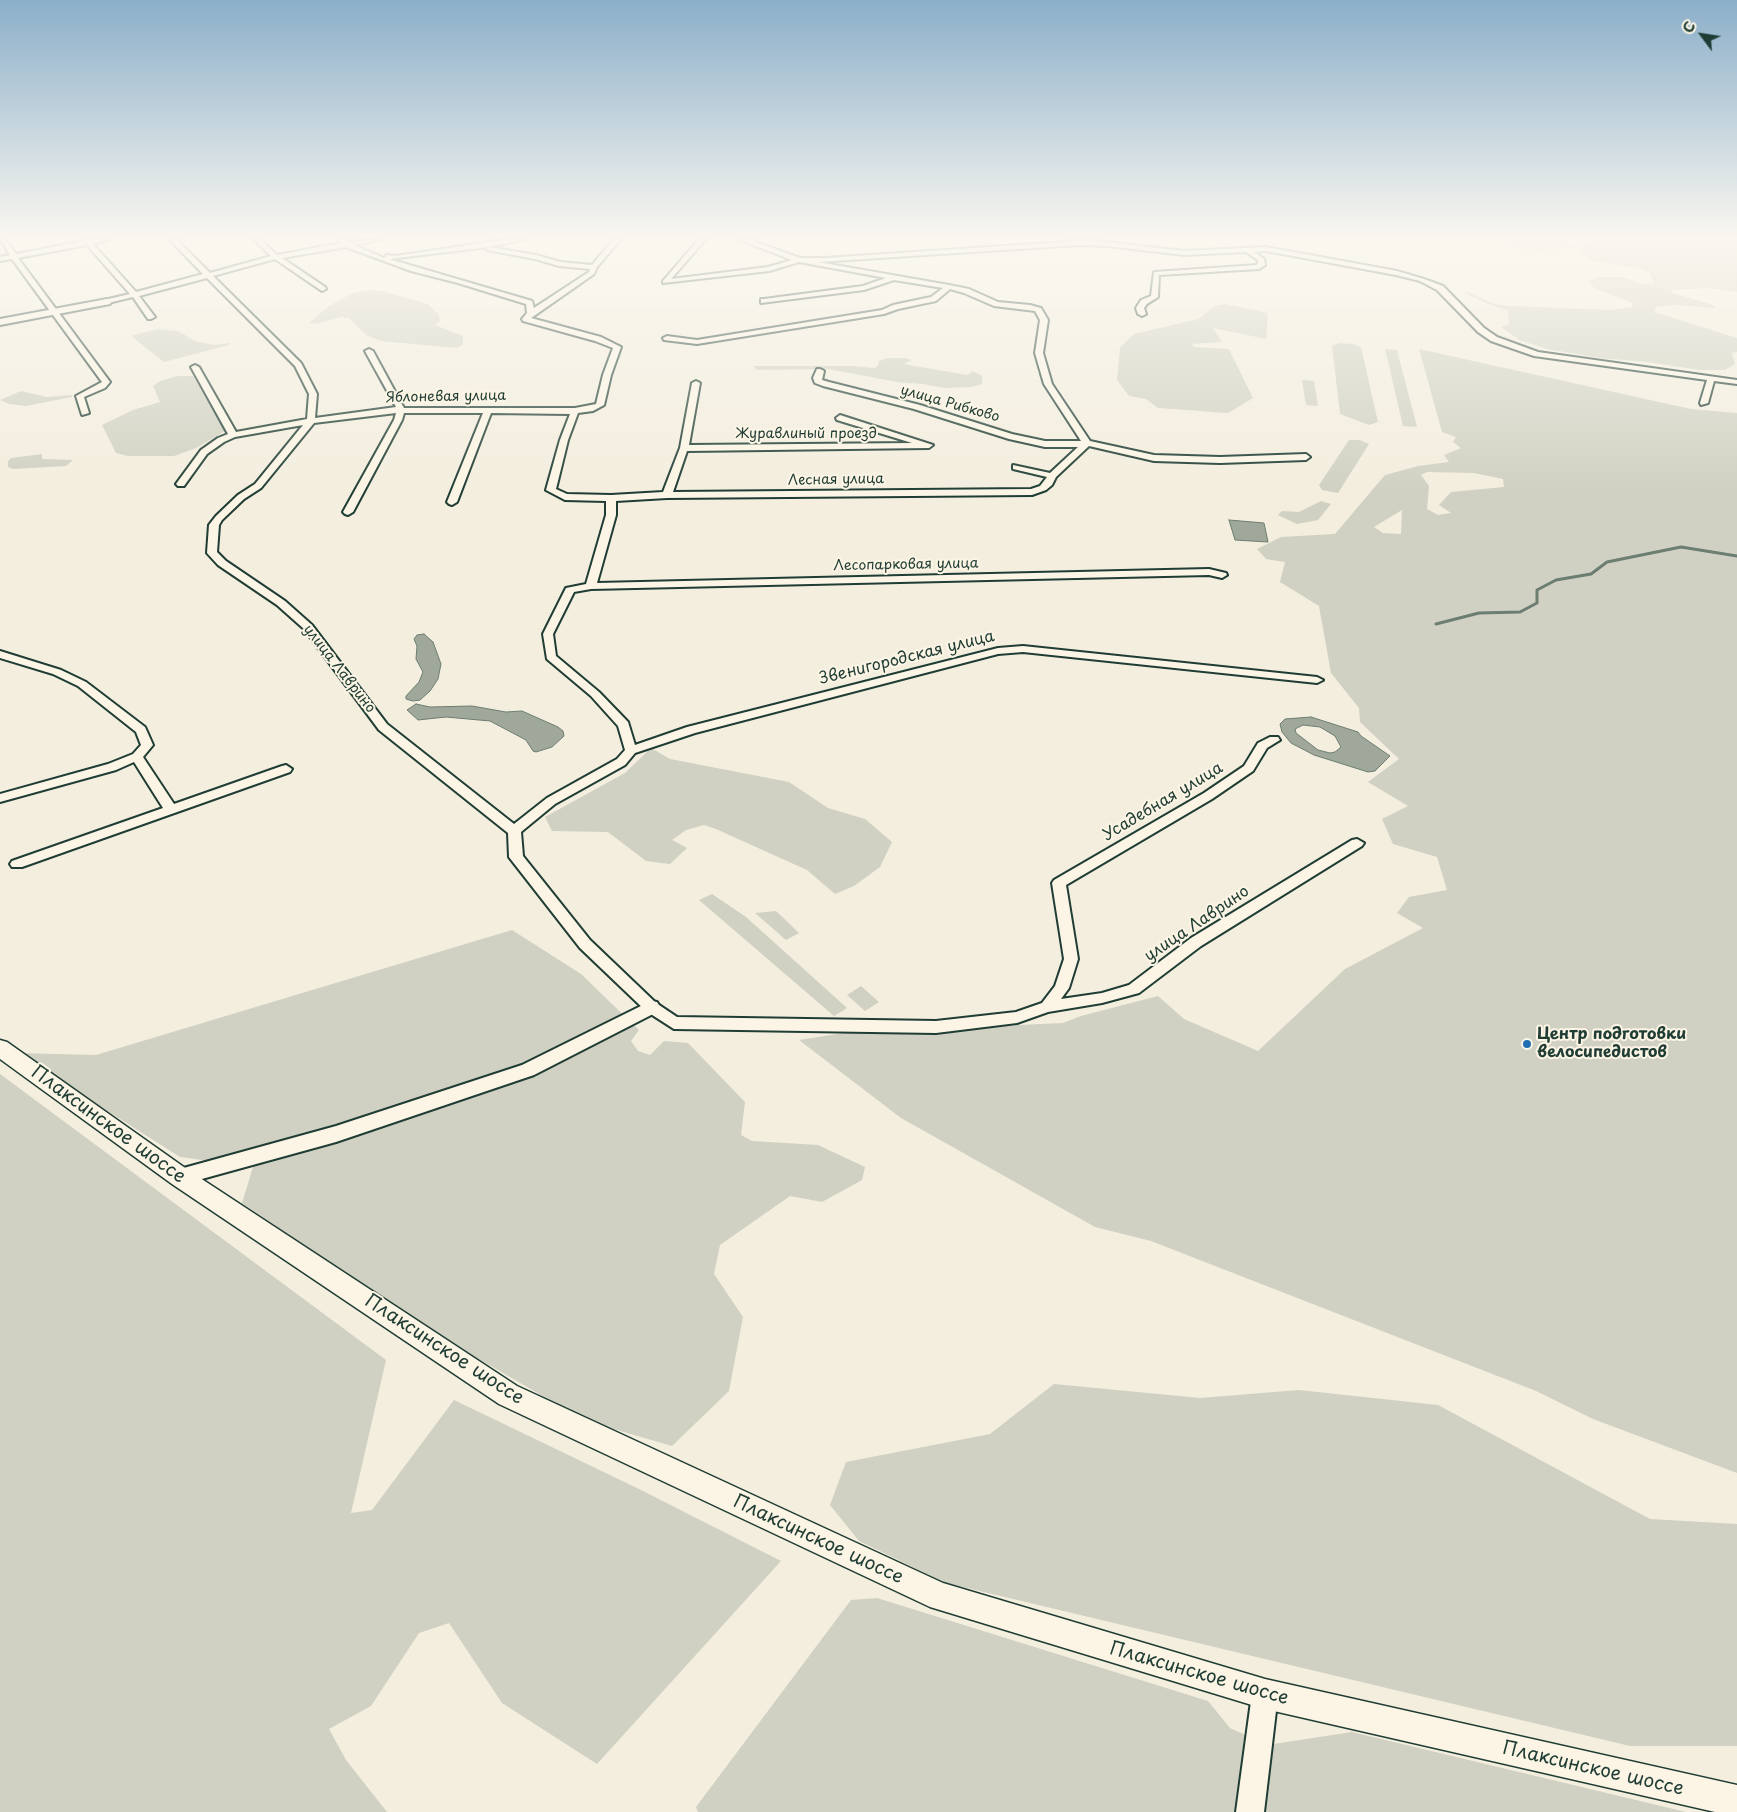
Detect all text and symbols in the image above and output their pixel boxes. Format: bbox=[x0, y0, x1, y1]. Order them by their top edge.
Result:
north arrow bbox=[1677, 10, 1727, 60]
text: С bbox=[1677, 17, 1700, 37]
street label: улица Рибково bbox=[899, 382, 1001, 426]
street label: Яблоневая улица bbox=[386, 388, 506, 406]
street label: Журавлиный проезд bbox=[735, 426, 877, 442]
street label: Лесная улица bbox=[788, 471, 884, 489]
street label: Лесопарковая улица bbox=[833, 555, 979, 575]
street label: улица Лаврино bbox=[299, 622, 379, 716]
street label: Звенигородская улица bbox=[817, 627, 997, 689]
street label: Усадебная улица bbox=[1099, 759, 1227, 845]
street label: улица Лаврино bbox=[1141, 882, 1253, 966]
place label: Центр подготовки велосипедистов bbox=[1537, 1025, 1686, 1063]
marker: Центр подготовки велосипедистов bbox=[1521, 1038, 1533, 1050]
street label: Плаксинское шоссе bbox=[26, 1061, 190, 1189]
street label: Плаксинское шоссе bbox=[360, 1290, 528, 1410]
street label: Плаксинское шоссе bbox=[729, 1491, 907, 1589]
street label: Плаксинское шоссе bbox=[1107, 1638, 1291, 1710]
street label: Плаксинское шоссе bbox=[1500, 1737, 1686, 1801]

